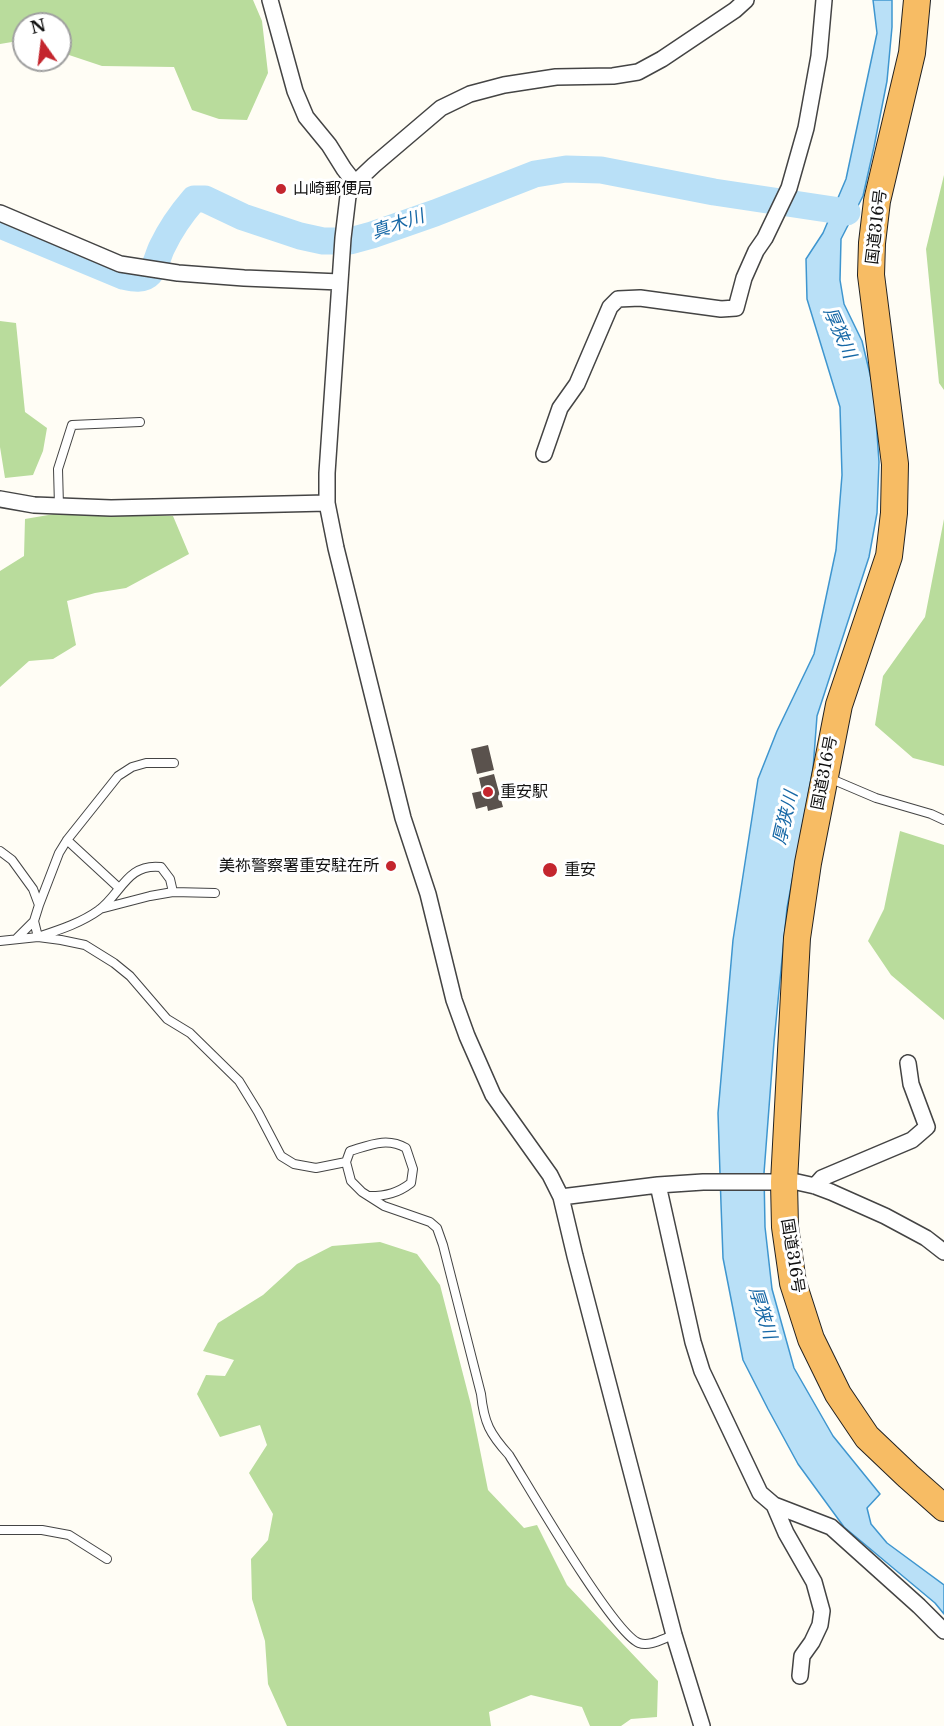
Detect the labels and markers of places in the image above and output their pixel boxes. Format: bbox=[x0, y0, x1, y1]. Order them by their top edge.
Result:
place label: 山崎郵便局 bbox=[293, 179, 373, 199]
marker: 山崎郵便局 bbox=[274, 182, 288, 196]
place label: 重安駅 bbox=[500, 782, 548, 802]
marker: 重安駅 bbox=[481, 785, 495, 799]
place label: 美祢警察署重安駐在所 bbox=[219, 856, 379, 876]
marker: 美祢警察署重安駐在所 bbox=[384, 859, 398, 873]
place label: 重安 bbox=[564, 860, 596, 880]
marker: 重安 bbox=[541, 861, 559, 879]

